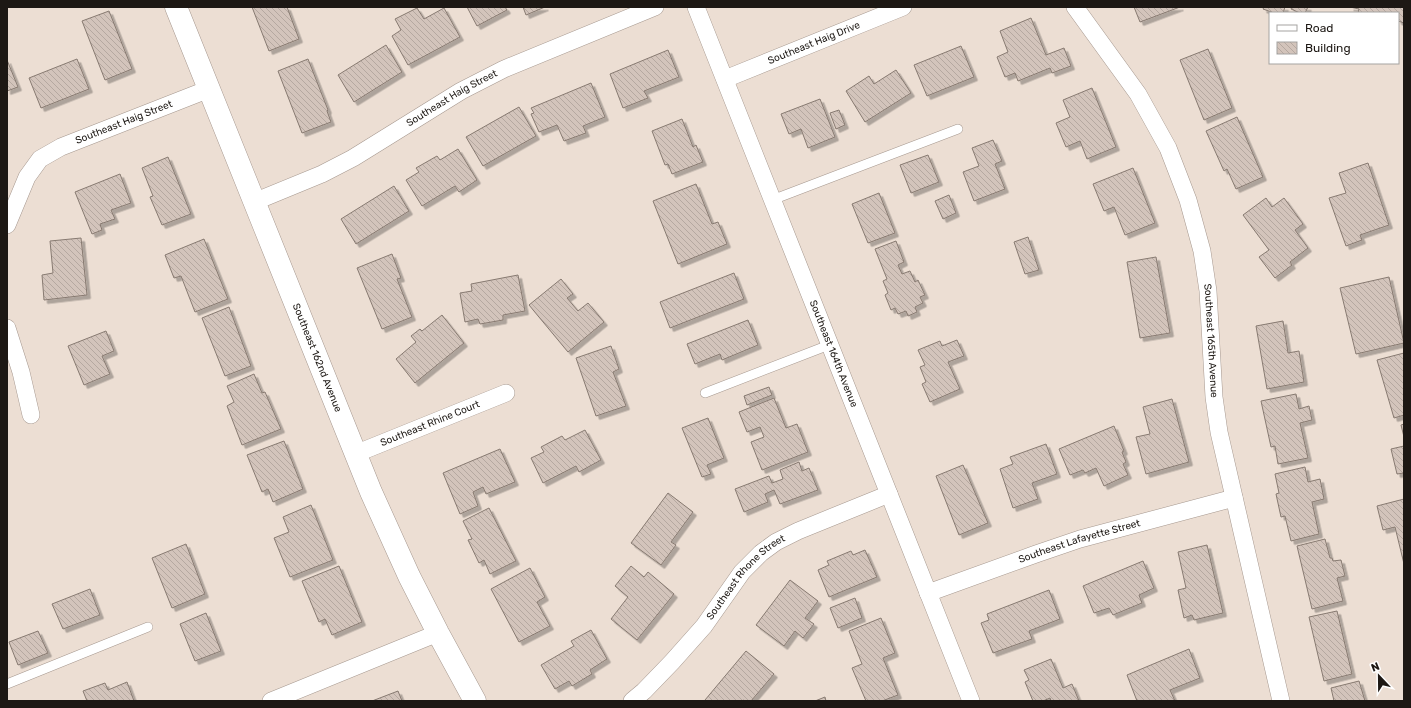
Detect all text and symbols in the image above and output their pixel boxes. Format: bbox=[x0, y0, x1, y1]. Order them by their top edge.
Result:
legend bbox=[1269, 12, 1399, 64]
street label: Southeast Haig Drive bbox=[766, 19, 862, 67]
text: Road bbox=[1305, 21, 1333, 35]
text: Building bbox=[1305, 41, 1351, 55]
street label: Southeast Haig Street bbox=[404, 67, 499, 129]
street label: Southeast Haig Street bbox=[74, 98, 174, 147]
street label: Southeast 165th Avenue bbox=[1201, 283, 1220, 398]
street label: Southeast 164th Avenue bbox=[807, 298, 860, 410]
street label: Southeast 162nd Avenue bbox=[290, 302, 344, 414]
street label: Southeast Rhine Court bbox=[379, 398, 482, 449]
street label: Southeast Lafayette Street bbox=[1017, 517, 1142, 566]
street label: Southeast Rhone Street bbox=[704, 532, 787, 622]
north arrow bbox=[1359, 656, 1399, 696]
text: N bbox=[1369, 660, 1382, 675]

